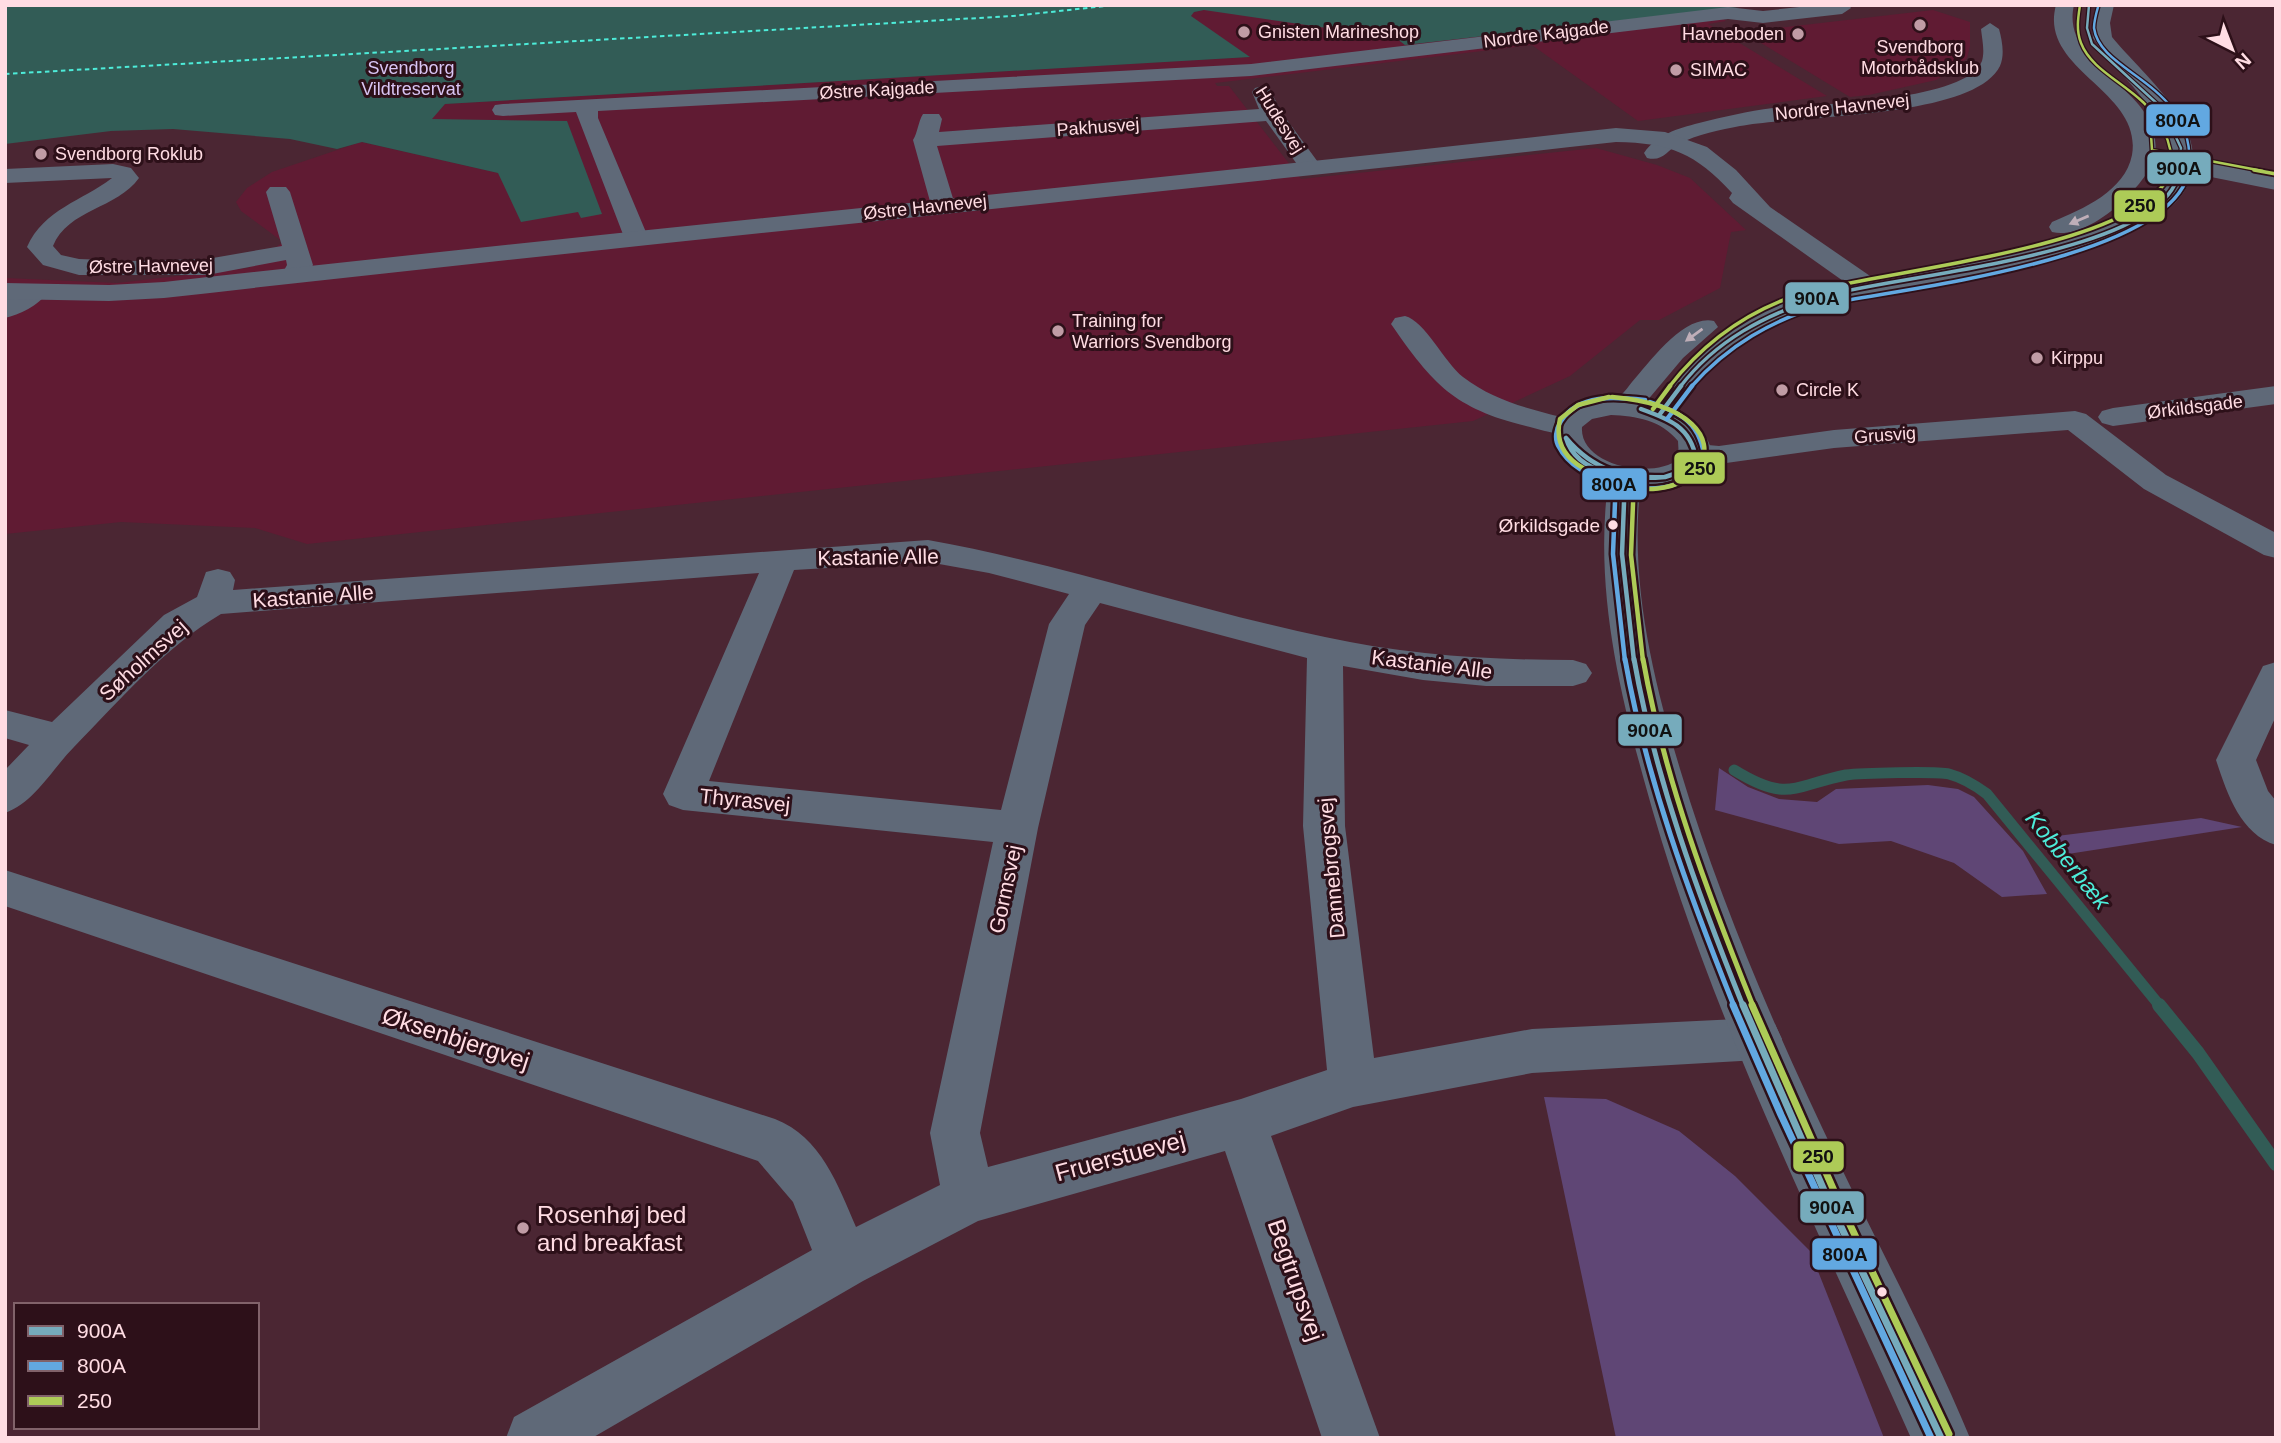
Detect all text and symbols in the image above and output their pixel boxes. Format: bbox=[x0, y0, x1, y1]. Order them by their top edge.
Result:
north arrow bbox=[2197, 14, 2267, 84]
street label: Nordre Kajgade bbox=[1482, 16, 1610, 52]
marker: Svendborg Motorbådsklub bbox=[1912, 17, 1928, 33]
place label: Gnisten Marineshop bbox=[1258, 22, 1419, 42]
marker: Gnisten Marineshop bbox=[1236, 24, 1252, 40]
place label: Havneboden bbox=[1682, 24, 1784, 44]
marker: Havneboden bbox=[1790, 26, 1806, 42]
place label: Svendborg Motorbådsklub bbox=[1861, 37, 1979, 78]
text: N bbox=[2231, 49, 2255, 74]
park label: Svendborg Vildtreservat bbox=[361, 58, 461, 99]
place label: SIMAC bbox=[1690, 60, 1747, 80]
marker: SIMAC bbox=[1668, 62, 1684, 78]
street label: Østre Kajgade bbox=[819, 77, 935, 103]
street label: Hudesvej bbox=[1252, 83, 1308, 157]
street label: Nordre Havnevej bbox=[1774, 90, 1910, 124]
line badge: 800A bbox=[2145, 103, 2211, 137]
text: 800A bbox=[2155, 110, 2201, 131]
street label: Pakhusvej bbox=[1056, 114, 1140, 140]
place label: Svendborg Roklub bbox=[55, 144, 203, 164]
marker: Svendborg Roklub bbox=[33, 146, 49, 162]
line badge: 900A bbox=[2146, 151, 2212, 185]
text: 900A bbox=[2156, 158, 2202, 179]
line badge: 250 bbox=[2113, 189, 2166, 223]
street label: Østre Havnevej bbox=[862, 191, 988, 223]
text: 250 bbox=[2124, 195, 2156, 216]
one-way arrow bbox=[2068, 214, 2089, 225]
street label: Østre Havnevej bbox=[89, 255, 213, 277]
line badge: 900A bbox=[1784, 281, 1850, 315]
text: 900A bbox=[1794, 288, 1840, 309]
place label: Training for Warriors Svendborg bbox=[1072, 311, 1231, 352]
marker: Training for Warriors Svendborg bbox=[1050, 323, 1066, 339]
one-way arrow bbox=[1685, 328, 1703, 342]
place label: Kirppu bbox=[2051, 348, 2103, 368]
marker: Kirppu bbox=[2029, 350, 2045, 366]
place label: Circle K bbox=[1796, 380, 1859, 400]
marker: Circle K bbox=[1774, 382, 1790, 398]
street label: Ørkildsgade bbox=[2146, 391, 2244, 423]
street label: Grusvig bbox=[1853, 423, 1917, 447]
line badge: 250 bbox=[1673, 451, 1726, 485]
text: 250 bbox=[1684, 458, 1716, 479]
line badge: 800A bbox=[1581, 467, 1648, 501]
text: 800A bbox=[1591, 474, 1637, 495]
place label: Ørkildsgade bbox=[1499, 515, 1600, 536]
marker: Ørkildsgade bbox=[1606, 518, 1620, 532]
street label: Kastanie Alle bbox=[817, 544, 939, 570]
street label: Kastanie Alle bbox=[252, 580, 374, 612]
street label: Søholmsvej bbox=[95, 615, 191, 705]
street label: Kastanie Alle bbox=[1370, 645, 1494, 683]
line badge: 900A bbox=[1617, 713, 1683, 747]
text: 900A bbox=[1627, 720, 1673, 741]
street label: Thyrasvej bbox=[699, 784, 791, 816]
street label: Dannebrogsvej bbox=[1313, 797, 1349, 939]
water label: Kobberbæk bbox=[2020, 806, 2116, 916]
street label: Gormsvej bbox=[984, 843, 1026, 935]
street label: Øksenbjergvej bbox=[379, 1001, 533, 1075]
street label: Fruerstuevej bbox=[1052, 1126, 1188, 1186]
line badge: 250 bbox=[1792, 1140, 1845, 1173]
text: 250 bbox=[1802, 1146, 1834, 1167]
line badge: 900A bbox=[1799, 1190, 1865, 1224]
text: 900A bbox=[1809, 1197, 1855, 1218]
place label: Rosenhøj bed and breakfast bbox=[537, 1201, 686, 1256]
street label: Begtrupsvej bbox=[1263, 1216, 1329, 1344]
marker: Rosenhøj bed and breakfast bbox=[515, 1220, 531, 1236]
line badge: 800A bbox=[1811, 1237, 1878, 1271]
text: 800A bbox=[1822, 1244, 1868, 1265]
unlabelled marker bbox=[1875, 1285, 1889, 1299]
legend bbox=[14, 1303, 259, 1429]
text: 900A bbox=[77, 1319, 126, 1342]
text: 800A bbox=[77, 1354, 126, 1377]
text: 250 bbox=[77, 1389, 112, 1412]

